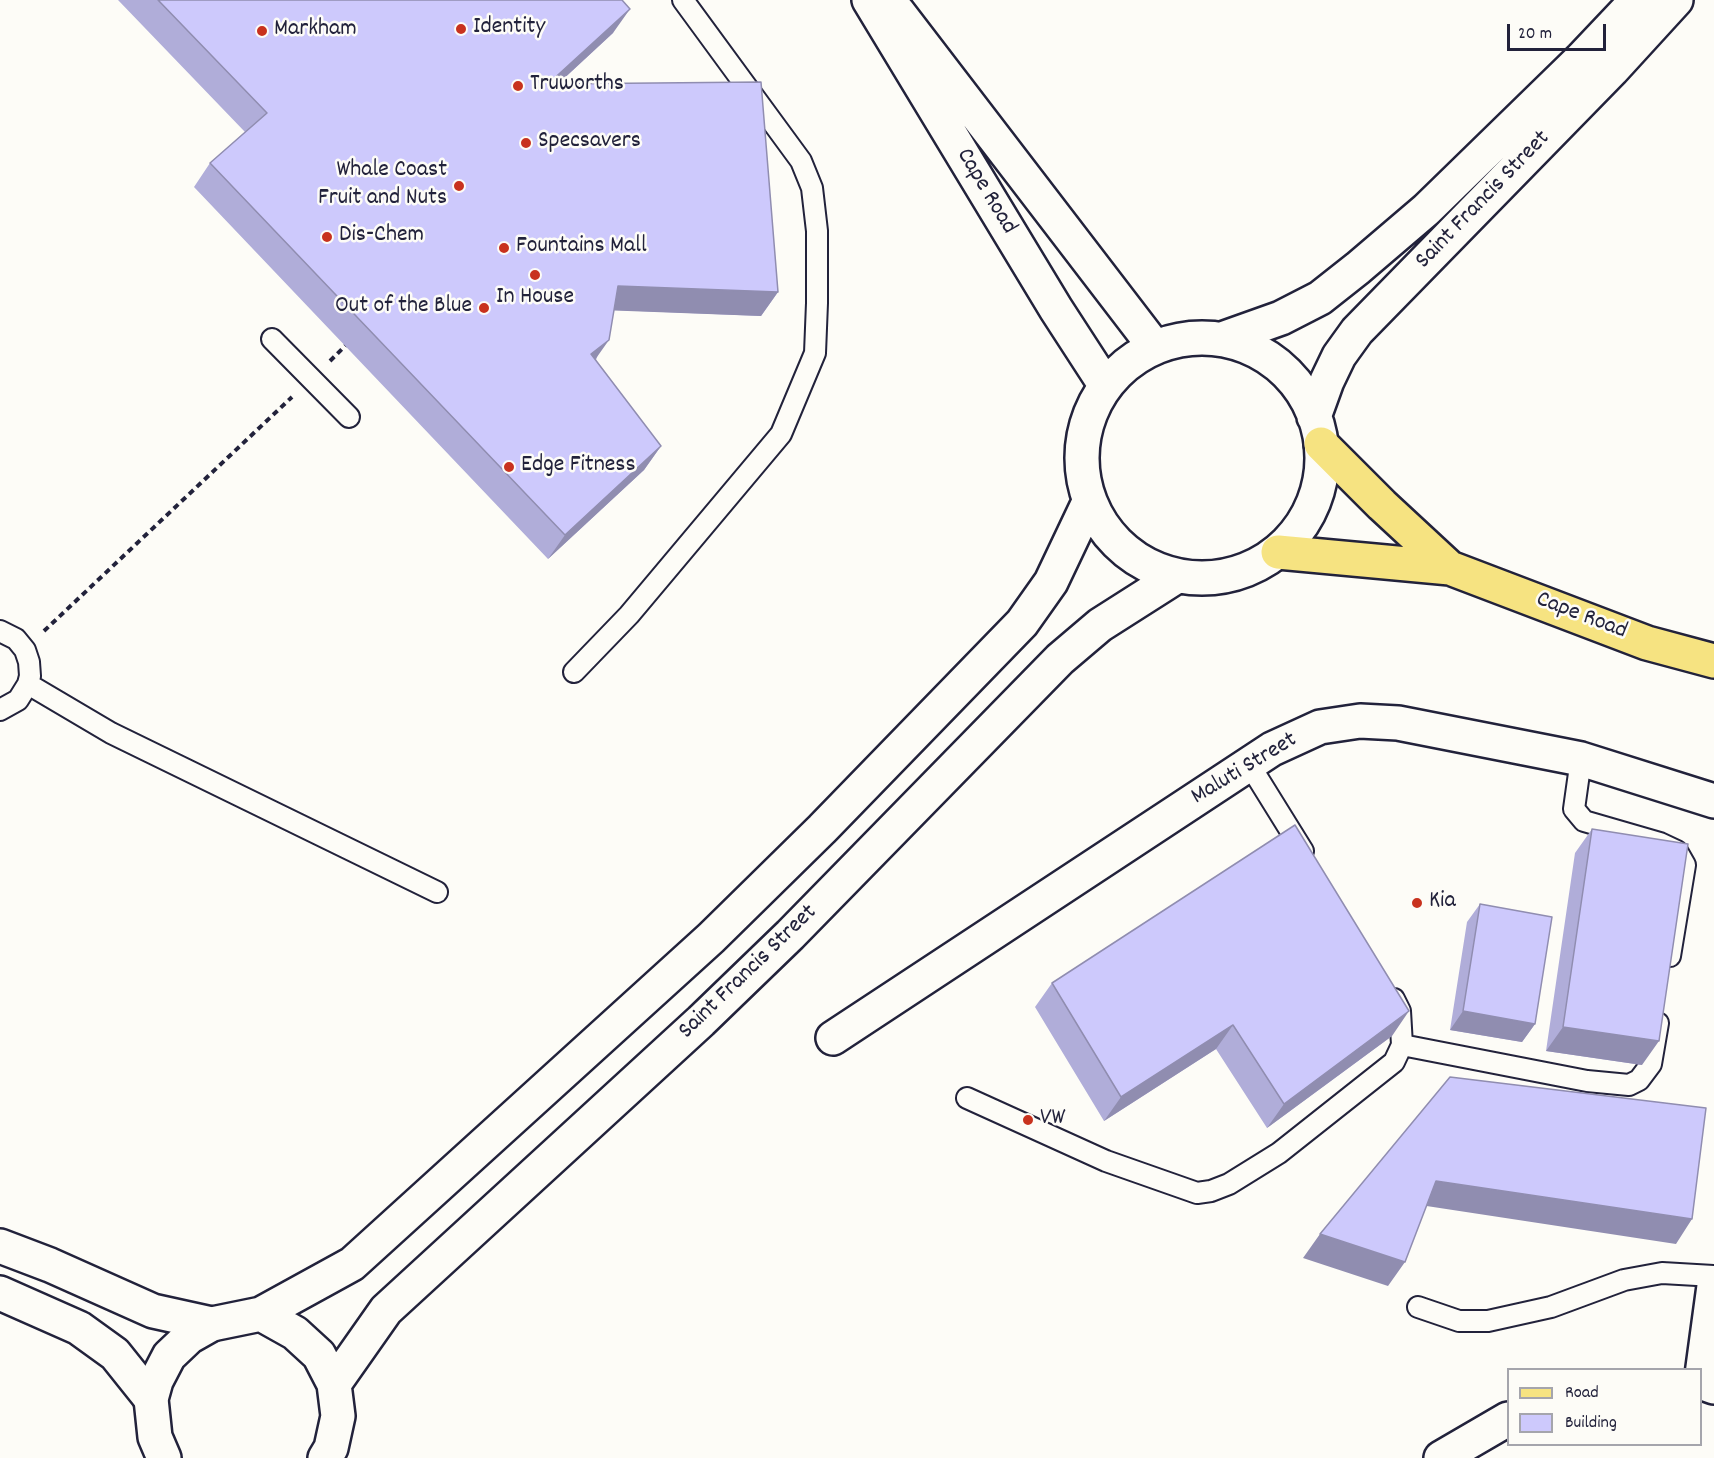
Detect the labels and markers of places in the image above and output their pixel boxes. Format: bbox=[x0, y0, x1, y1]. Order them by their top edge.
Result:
place label: Identity bbox=[473, 15, 545, 43]
place label: Markham bbox=[274, 17, 357, 45]
marker: Identity bbox=[454, 22, 468, 36]
marker: Markham bbox=[255, 24, 269, 38]
place label: Truworths bbox=[530, 72, 624, 100]
marker: Truworths bbox=[511, 79, 525, 93]
place label: Specsavers bbox=[538, 129, 641, 157]
marker: Specsavers bbox=[519, 136, 533, 150]
place label: Whale Coast Fruit and Nuts bbox=[318, 158, 447, 214]
marker: Whale Coast Fruit and Nuts bbox=[452, 179, 466, 193]
place label: Dis-Chem bbox=[339, 223, 424, 251]
marker: Dis-Chem bbox=[320, 230, 334, 244]
place label: Fountains Mall bbox=[516, 234, 647, 262]
marker: Fountains Mall bbox=[497, 241, 511, 255]
marker: In House bbox=[528, 268, 542, 282]
place label: In House bbox=[496, 285, 574, 313]
place label: Out of the Blue bbox=[335, 294, 472, 322]
marker: Out of the Blue bbox=[477, 301, 491, 315]
place label: Edge Fitness bbox=[521, 453, 636, 481]
marker: Edge Fitness bbox=[502, 460, 516, 474]
place label: Kia bbox=[1429, 889, 1456, 917]
marker: Kia bbox=[1410, 896, 1424, 910]
place label: VW bbox=[1040, 1106, 1065, 1134]
marker: VW bbox=[1021, 1113, 1035, 1127]

